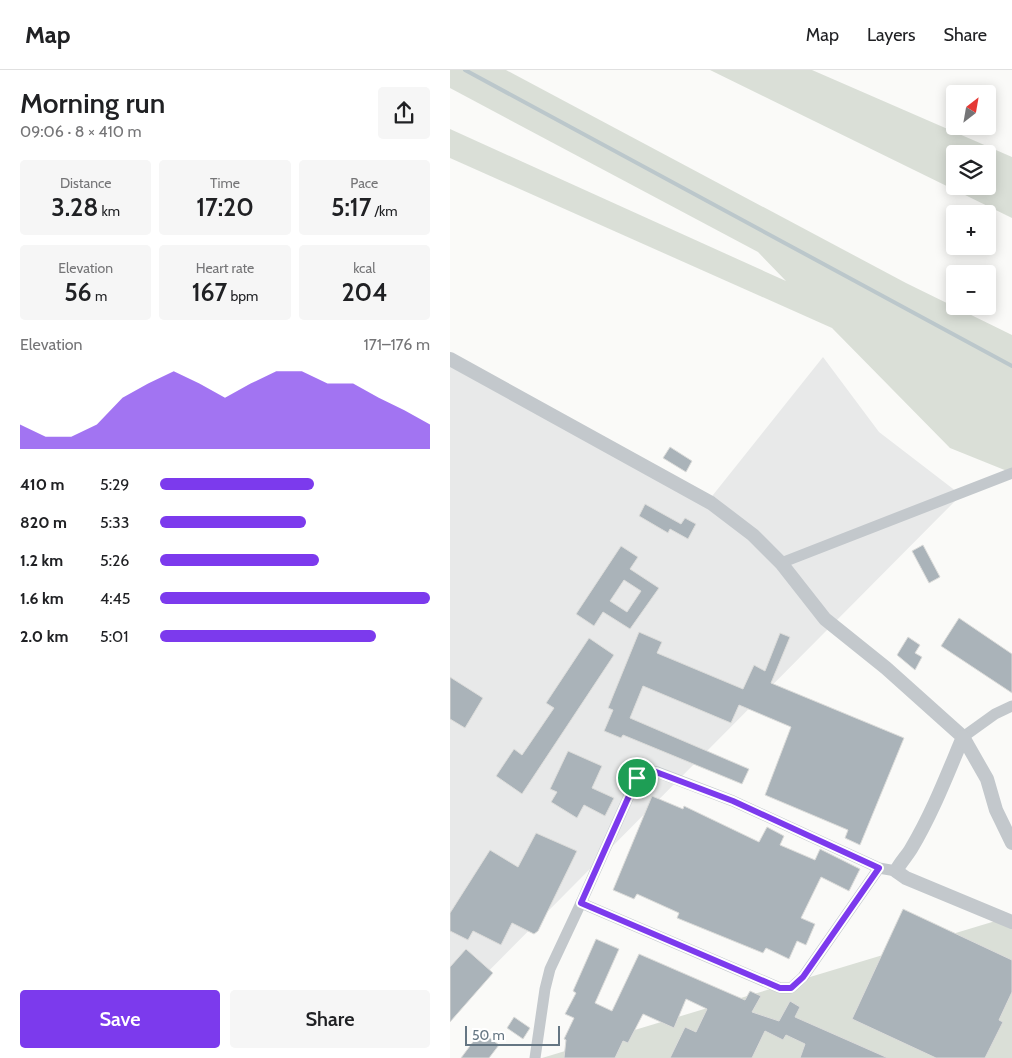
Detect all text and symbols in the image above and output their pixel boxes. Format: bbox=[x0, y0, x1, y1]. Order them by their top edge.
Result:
text: Map bbox=[25, 20, 71, 49]
text: Map bbox=[806, 24, 839, 46]
text: Layers bbox=[867, 24, 916, 46]
text: Share bbox=[944, 24, 987, 46]
north arrow bbox=[946, 85, 996, 135]
map controls bbox=[946, 85, 996, 315]
text: Morning run bbox=[20, 86, 165, 120]
button: share bbox=[378, 87, 430, 139]
text: 09:06 · 8 × 410 m bbox=[20, 122, 142, 141]
button: layers bbox=[946, 145, 996, 195]
text: Distance bbox=[60, 174, 111, 192]
text: Time bbox=[210, 174, 240, 192]
text: Pace bbox=[350, 174, 378, 192]
text: 3.28 bbox=[51, 192, 98, 222]
text: 17:20 bbox=[196, 192, 254, 222]
text: 5:17 bbox=[331, 192, 371, 222]
text: km bbox=[98, 202, 120, 220]
text: /km bbox=[371, 202, 398, 220]
button: + bbox=[946, 205, 996, 255]
text: Elevation bbox=[58, 259, 113, 277]
text: Heart rate bbox=[196, 259, 254, 277]
text: kcal bbox=[353, 259, 376, 277]
button: − bbox=[946, 265, 996, 315]
text: 56 bbox=[64, 277, 92, 307]
text: 167 bbox=[192, 277, 227, 307]
text: 204 bbox=[341, 277, 387, 307]
text: m bbox=[92, 287, 107, 305]
text: bpm bbox=[227, 287, 258, 305]
text: Elevation bbox=[20, 335, 83, 354]
text: 171–176 m bbox=[363, 335, 430, 354]
text: 410 m bbox=[20, 475, 65, 494]
text: 5:29 bbox=[100, 475, 129, 494]
text: 820 m bbox=[20, 513, 67, 532]
text: 5:33 bbox=[100, 513, 129, 532]
text: 1.2 km bbox=[20, 551, 63, 570]
text: 5:26 bbox=[100, 551, 129, 570]
text: 1.6 km bbox=[20, 589, 64, 608]
text: 4:45 bbox=[100, 589, 130, 608]
text: 2.0 km bbox=[20, 627, 68, 646]
text: 5:01 bbox=[100, 627, 128, 646]
pin bbox=[616, 757, 658, 799]
icon: arrive bbox=[623, 764, 651, 792]
button: Save bbox=[20, 990, 220, 1048]
button: Share bbox=[230, 990, 430, 1048]
scale bar bbox=[465, 1023, 560, 1046]
text: 50 m bbox=[472, 1026, 505, 1044]

